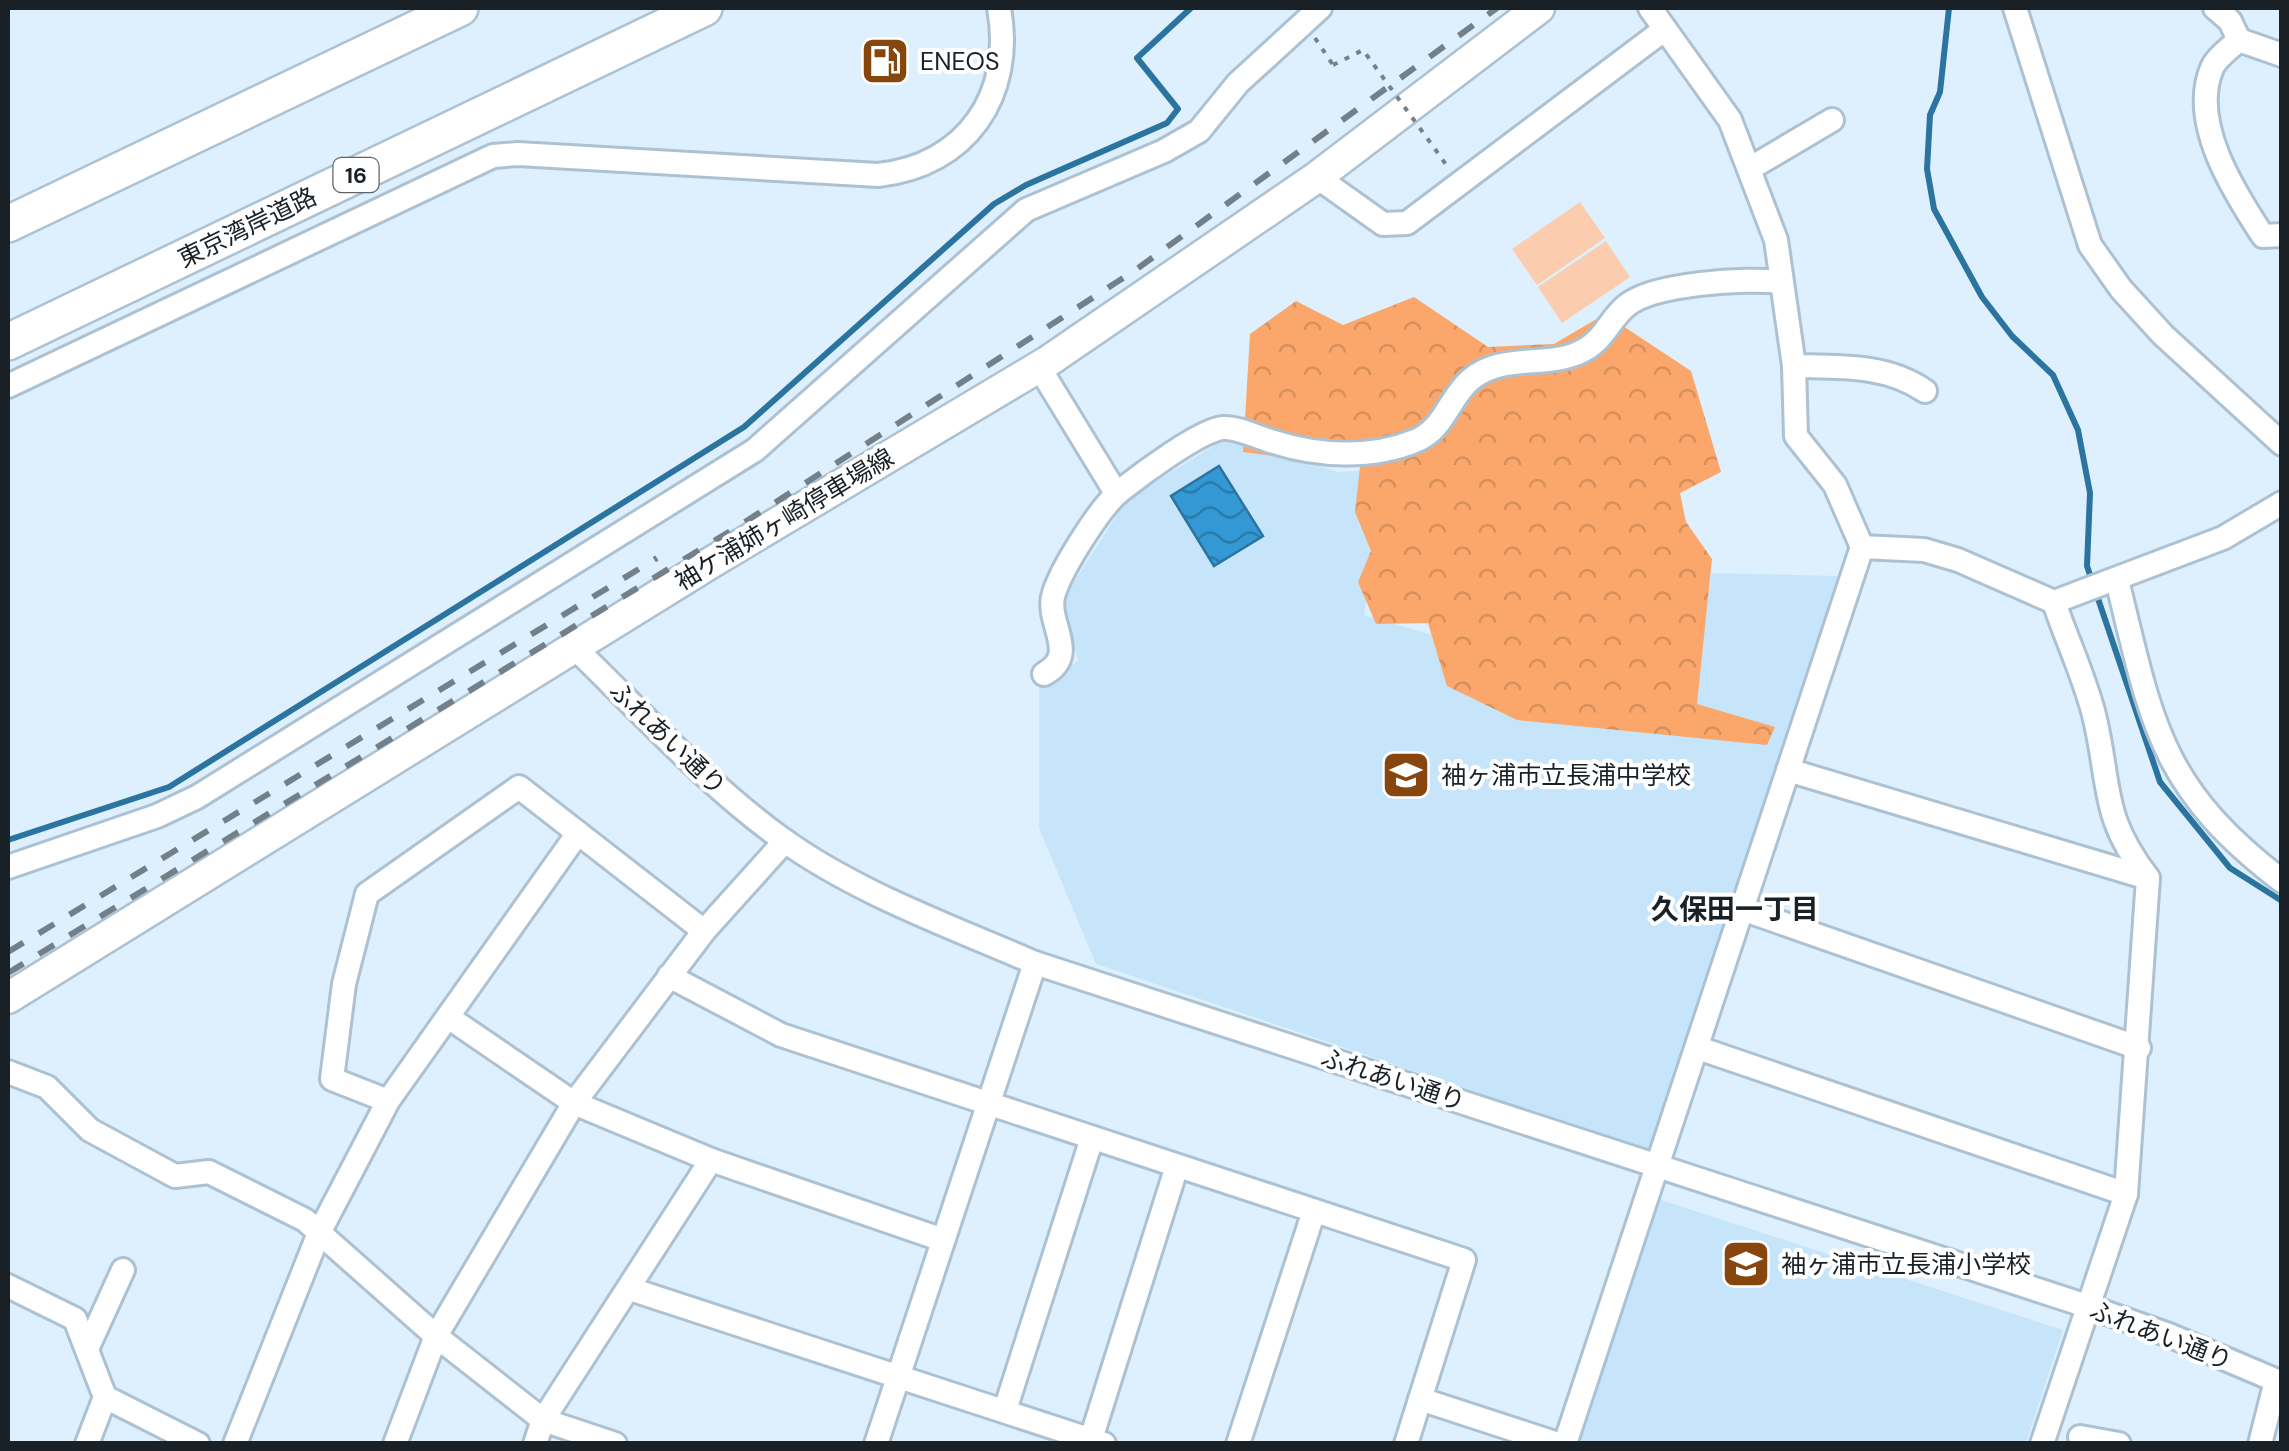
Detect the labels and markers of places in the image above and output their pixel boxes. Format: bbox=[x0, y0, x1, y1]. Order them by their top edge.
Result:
fuel station icon: ENEOS bbox=[859, 35, 911, 87]
place label: ENEOS bbox=[920, 45, 999, 78]
school or university icon: 袖ヶ浦市立長浦中学校 bbox=[1380, 749, 1432, 801]
place label: 袖ヶ浦市立長浦中学校 bbox=[1441, 759, 1691, 792]
school or university icon: 袖ヶ浦市立長浦小学校 bbox=[1720, 1238, 1772, 1290]
place label: 袖ヶ浦市立長浦小学校 bbox=[1781, 1248, 2031, 1281]

